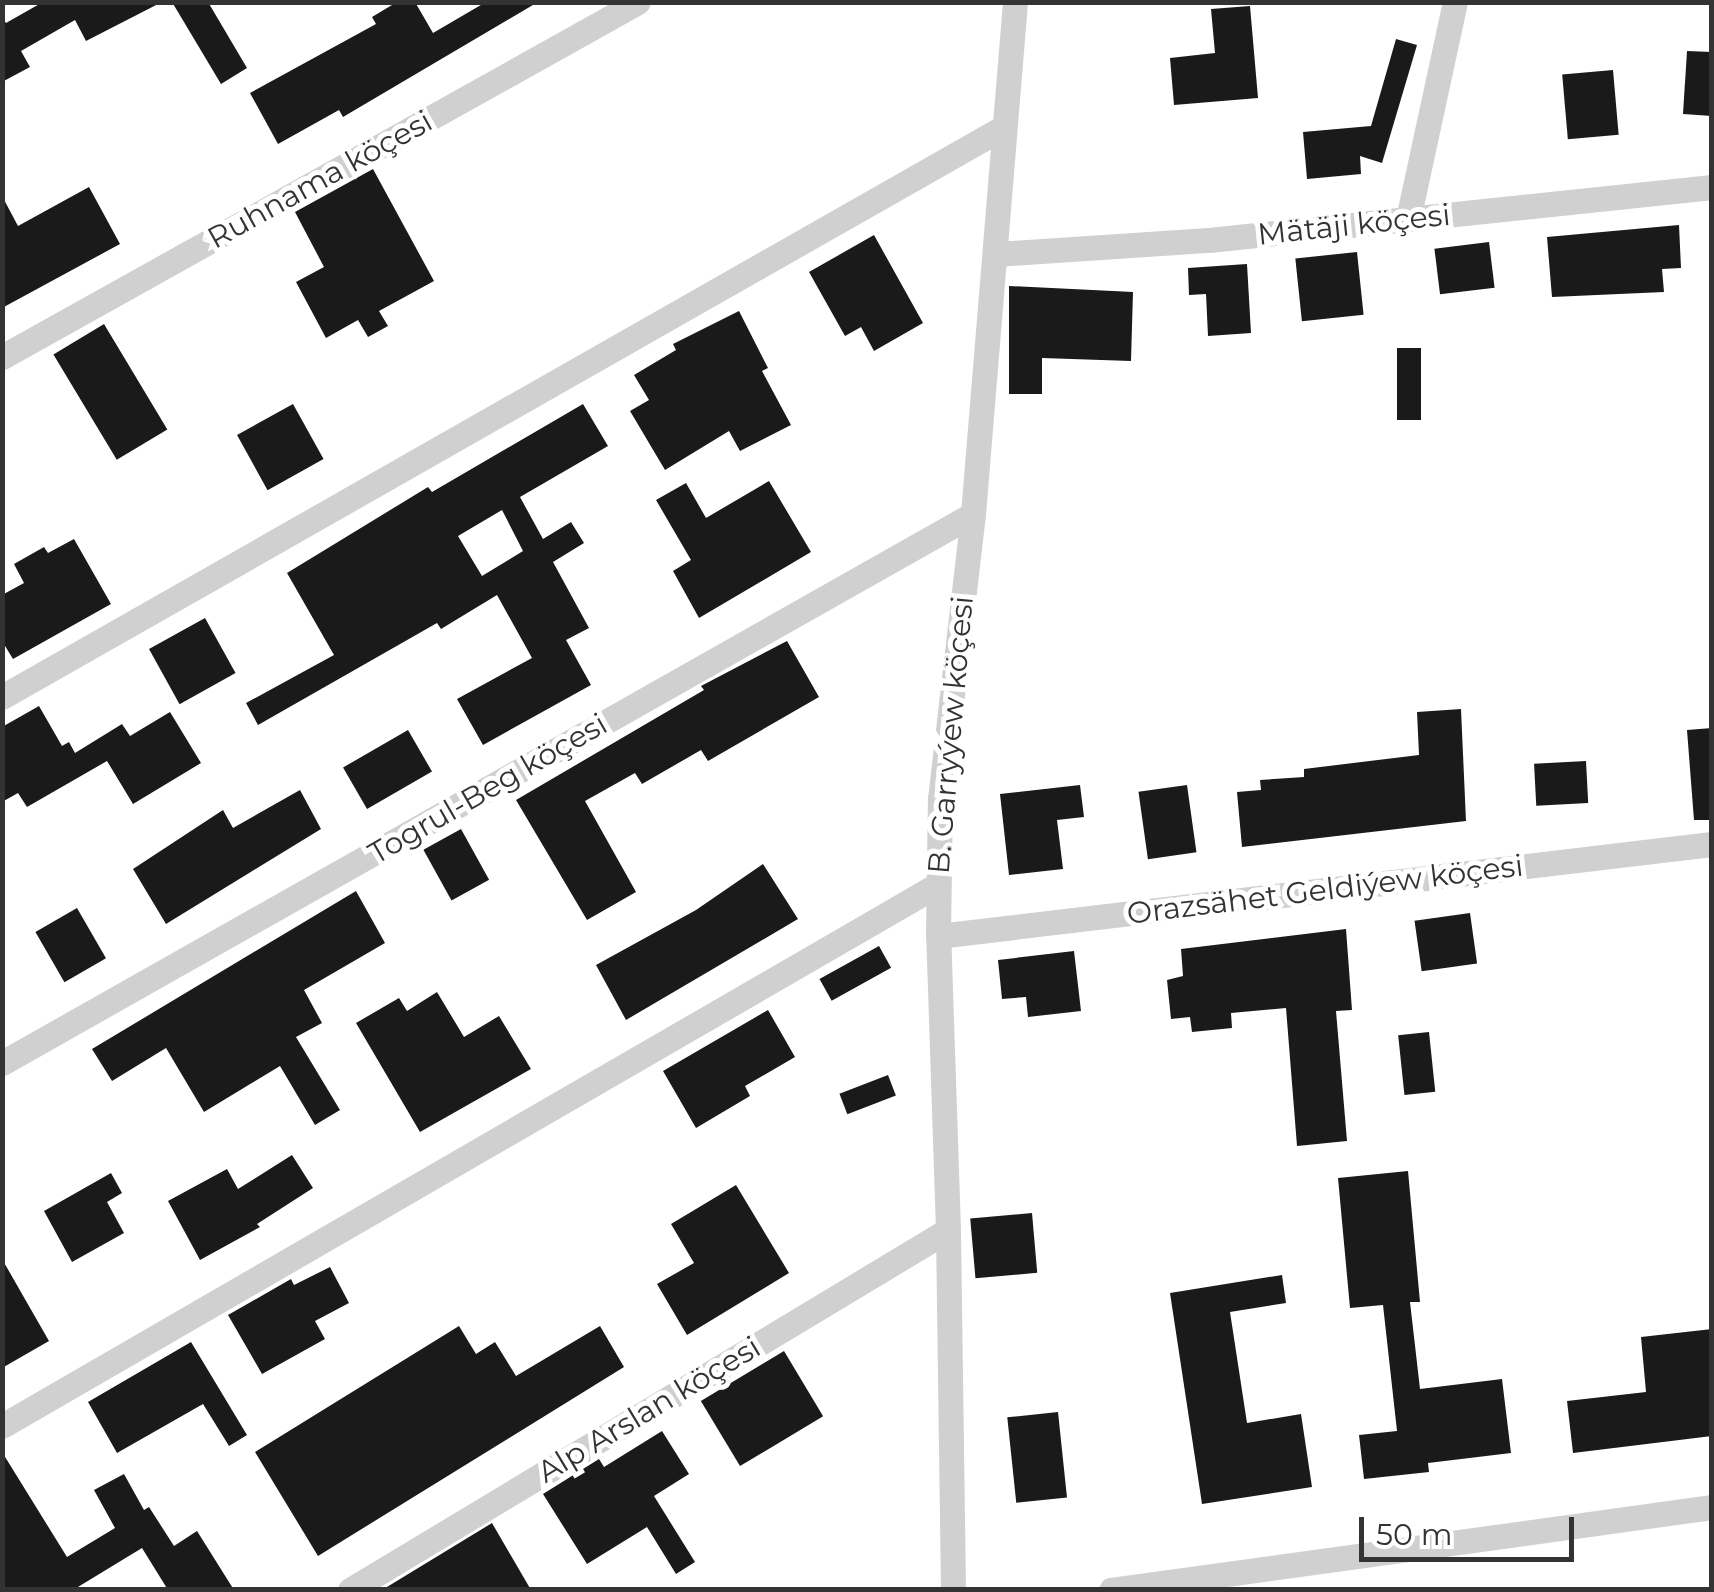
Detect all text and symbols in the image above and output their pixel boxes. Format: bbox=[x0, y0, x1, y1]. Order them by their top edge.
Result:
street label: Ruhnama köçesi bbox=[201, 103, 439, 257]
street label: Mätäji köçesi bbox=[1256, 197, 1452, 253]
street label: B. Garryýew köçesi bbox=[921, 595, 981, 875]
street label: Togrul-Beg köçesi bbox=[362, 706, 614, 872]
street label: Orazsähet Geldiýew köçesi bbox=[1125, 848, 1525, 932]
street label: Alp Arslan köçesi bbox=[531, 1329, 767, 1491]
scale bar bbox=[1364, 1497, 1579, 1559]
text: 50 m bbox=[1376, 1516, 1453, 1553]

